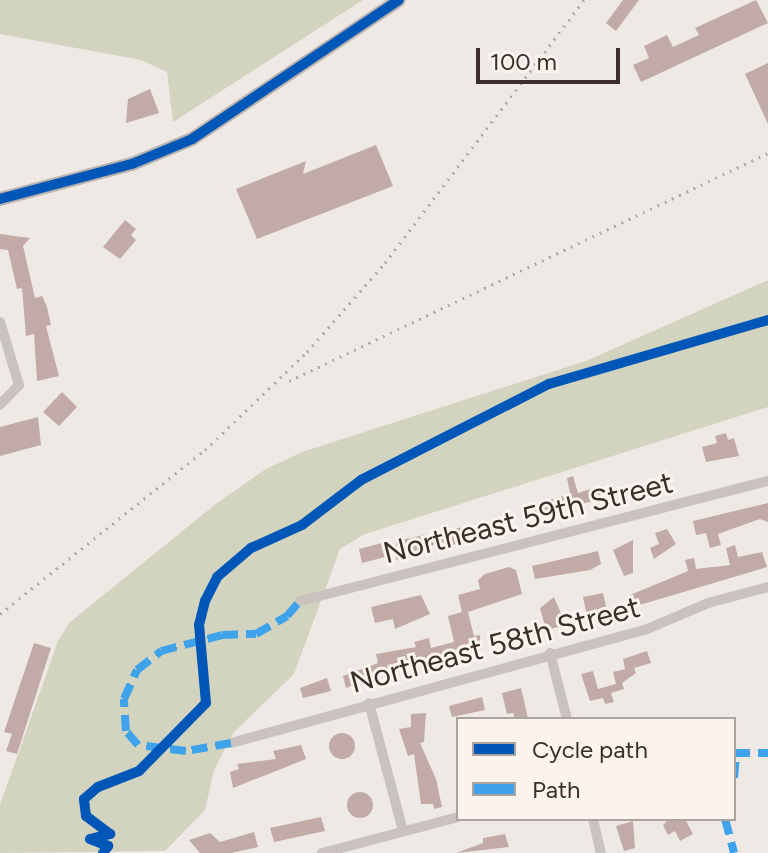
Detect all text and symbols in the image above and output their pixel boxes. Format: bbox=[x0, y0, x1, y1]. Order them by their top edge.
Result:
scale bar bbox=[480, 32, 624, 82]
text: 100 m bbox=[490, 47, 557, 76]
street label: Northeast 59th Street bbox=[380, 465, 676, 571]
street label: Northeast 58th Street bbox=[346, 589, 644, 701]
legend bbox=[456, 717, 736, 821]
text: Cycle path bbox=[532, 735, 648, 764]
text: Path bbox=[532, 775, 580, 804]

